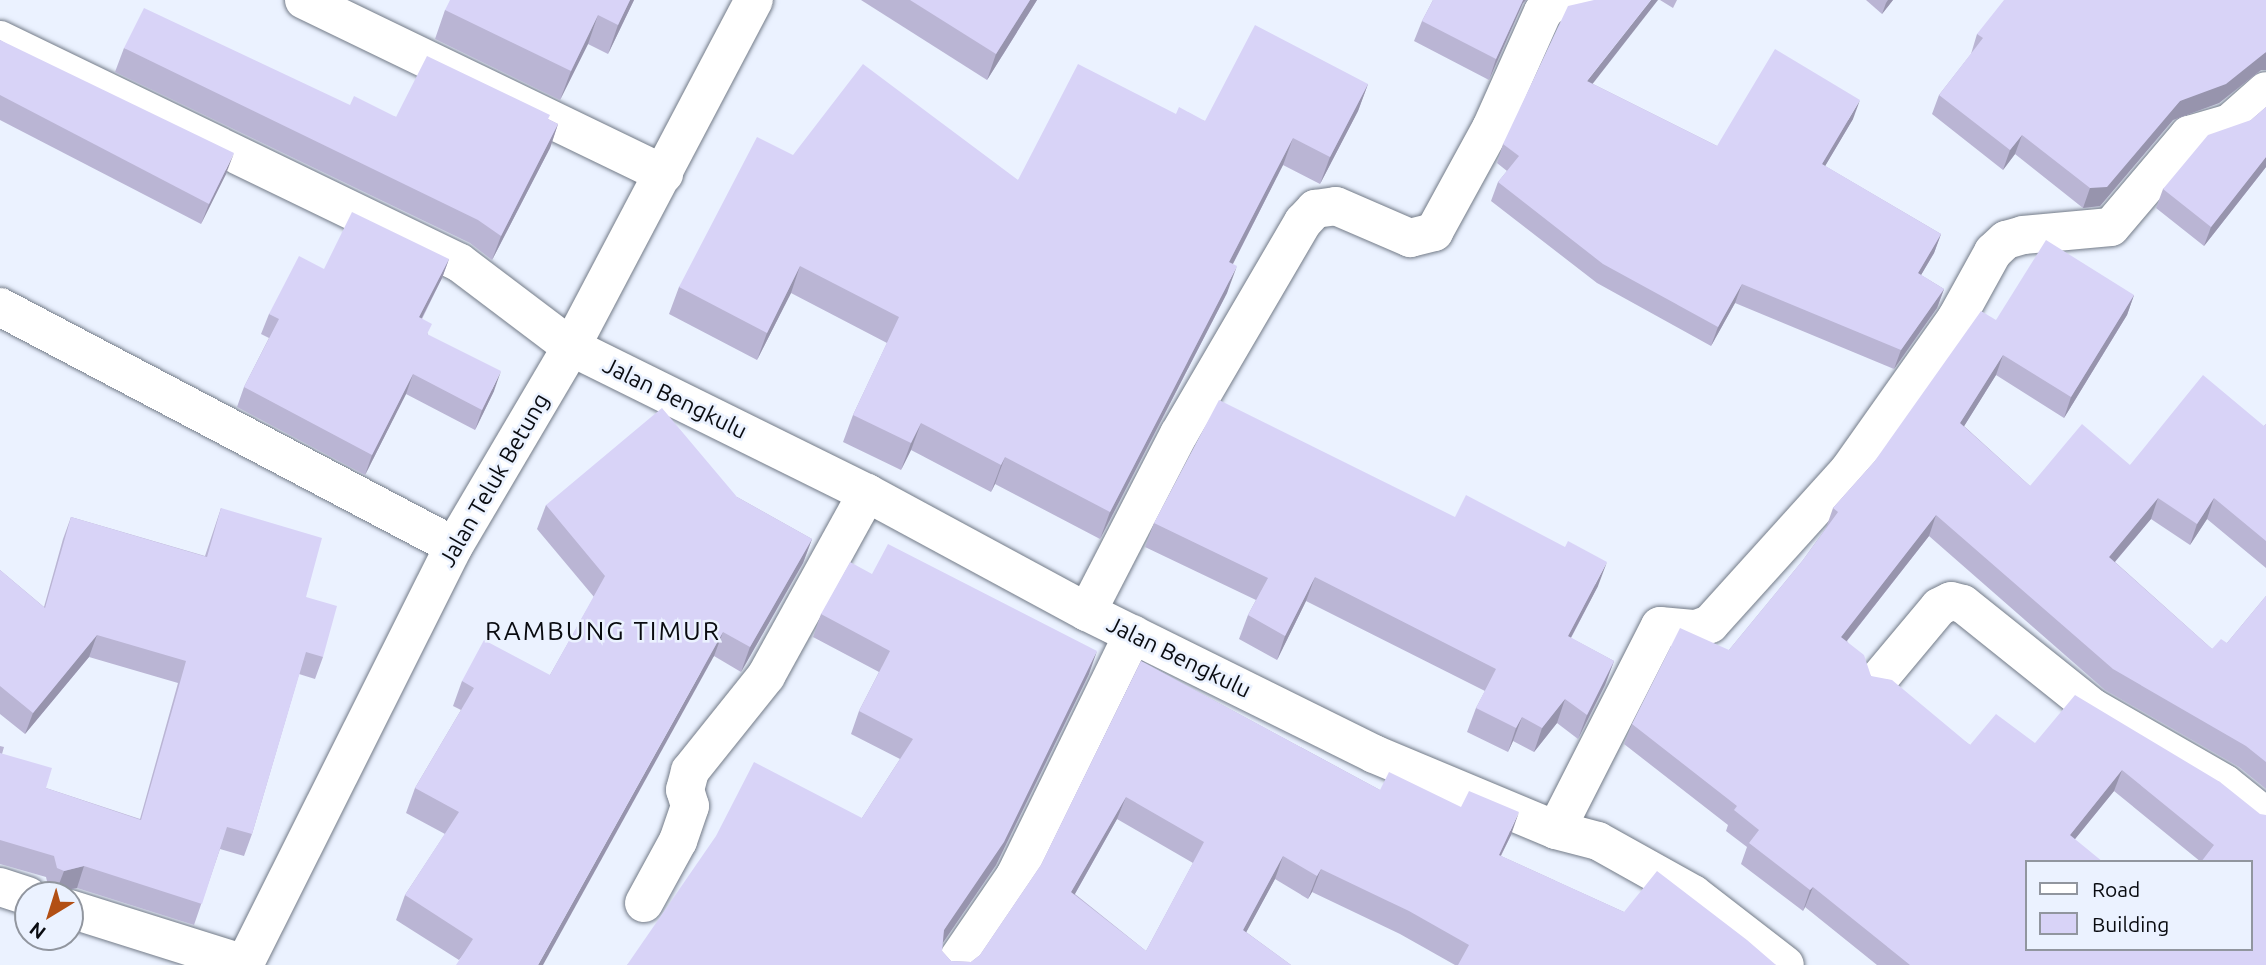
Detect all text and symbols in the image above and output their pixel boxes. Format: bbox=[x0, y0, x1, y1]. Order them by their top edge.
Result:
street label: Jalan Bengkulu bbox=[598, 351, 752, 445]
street label: Jalan Teluk Betung bbox=[433, 388, 555, 572]
street label: Jalan Bengkulu bbox=[1102, 610, 1256, 704]
district label: RAMBUNG TIMUR bbox=[487, 615, 719, 647]
legend bbox=[2024, 860, 2252, 951]
text: Road bbox=[2092, 877, 2140, 901]
north arrow bbox=[14, 881, 84, 951]
text: Building bbox=[2092, 912, 2169, 936]
text: N bbox=[25, 918, 50, 944]

